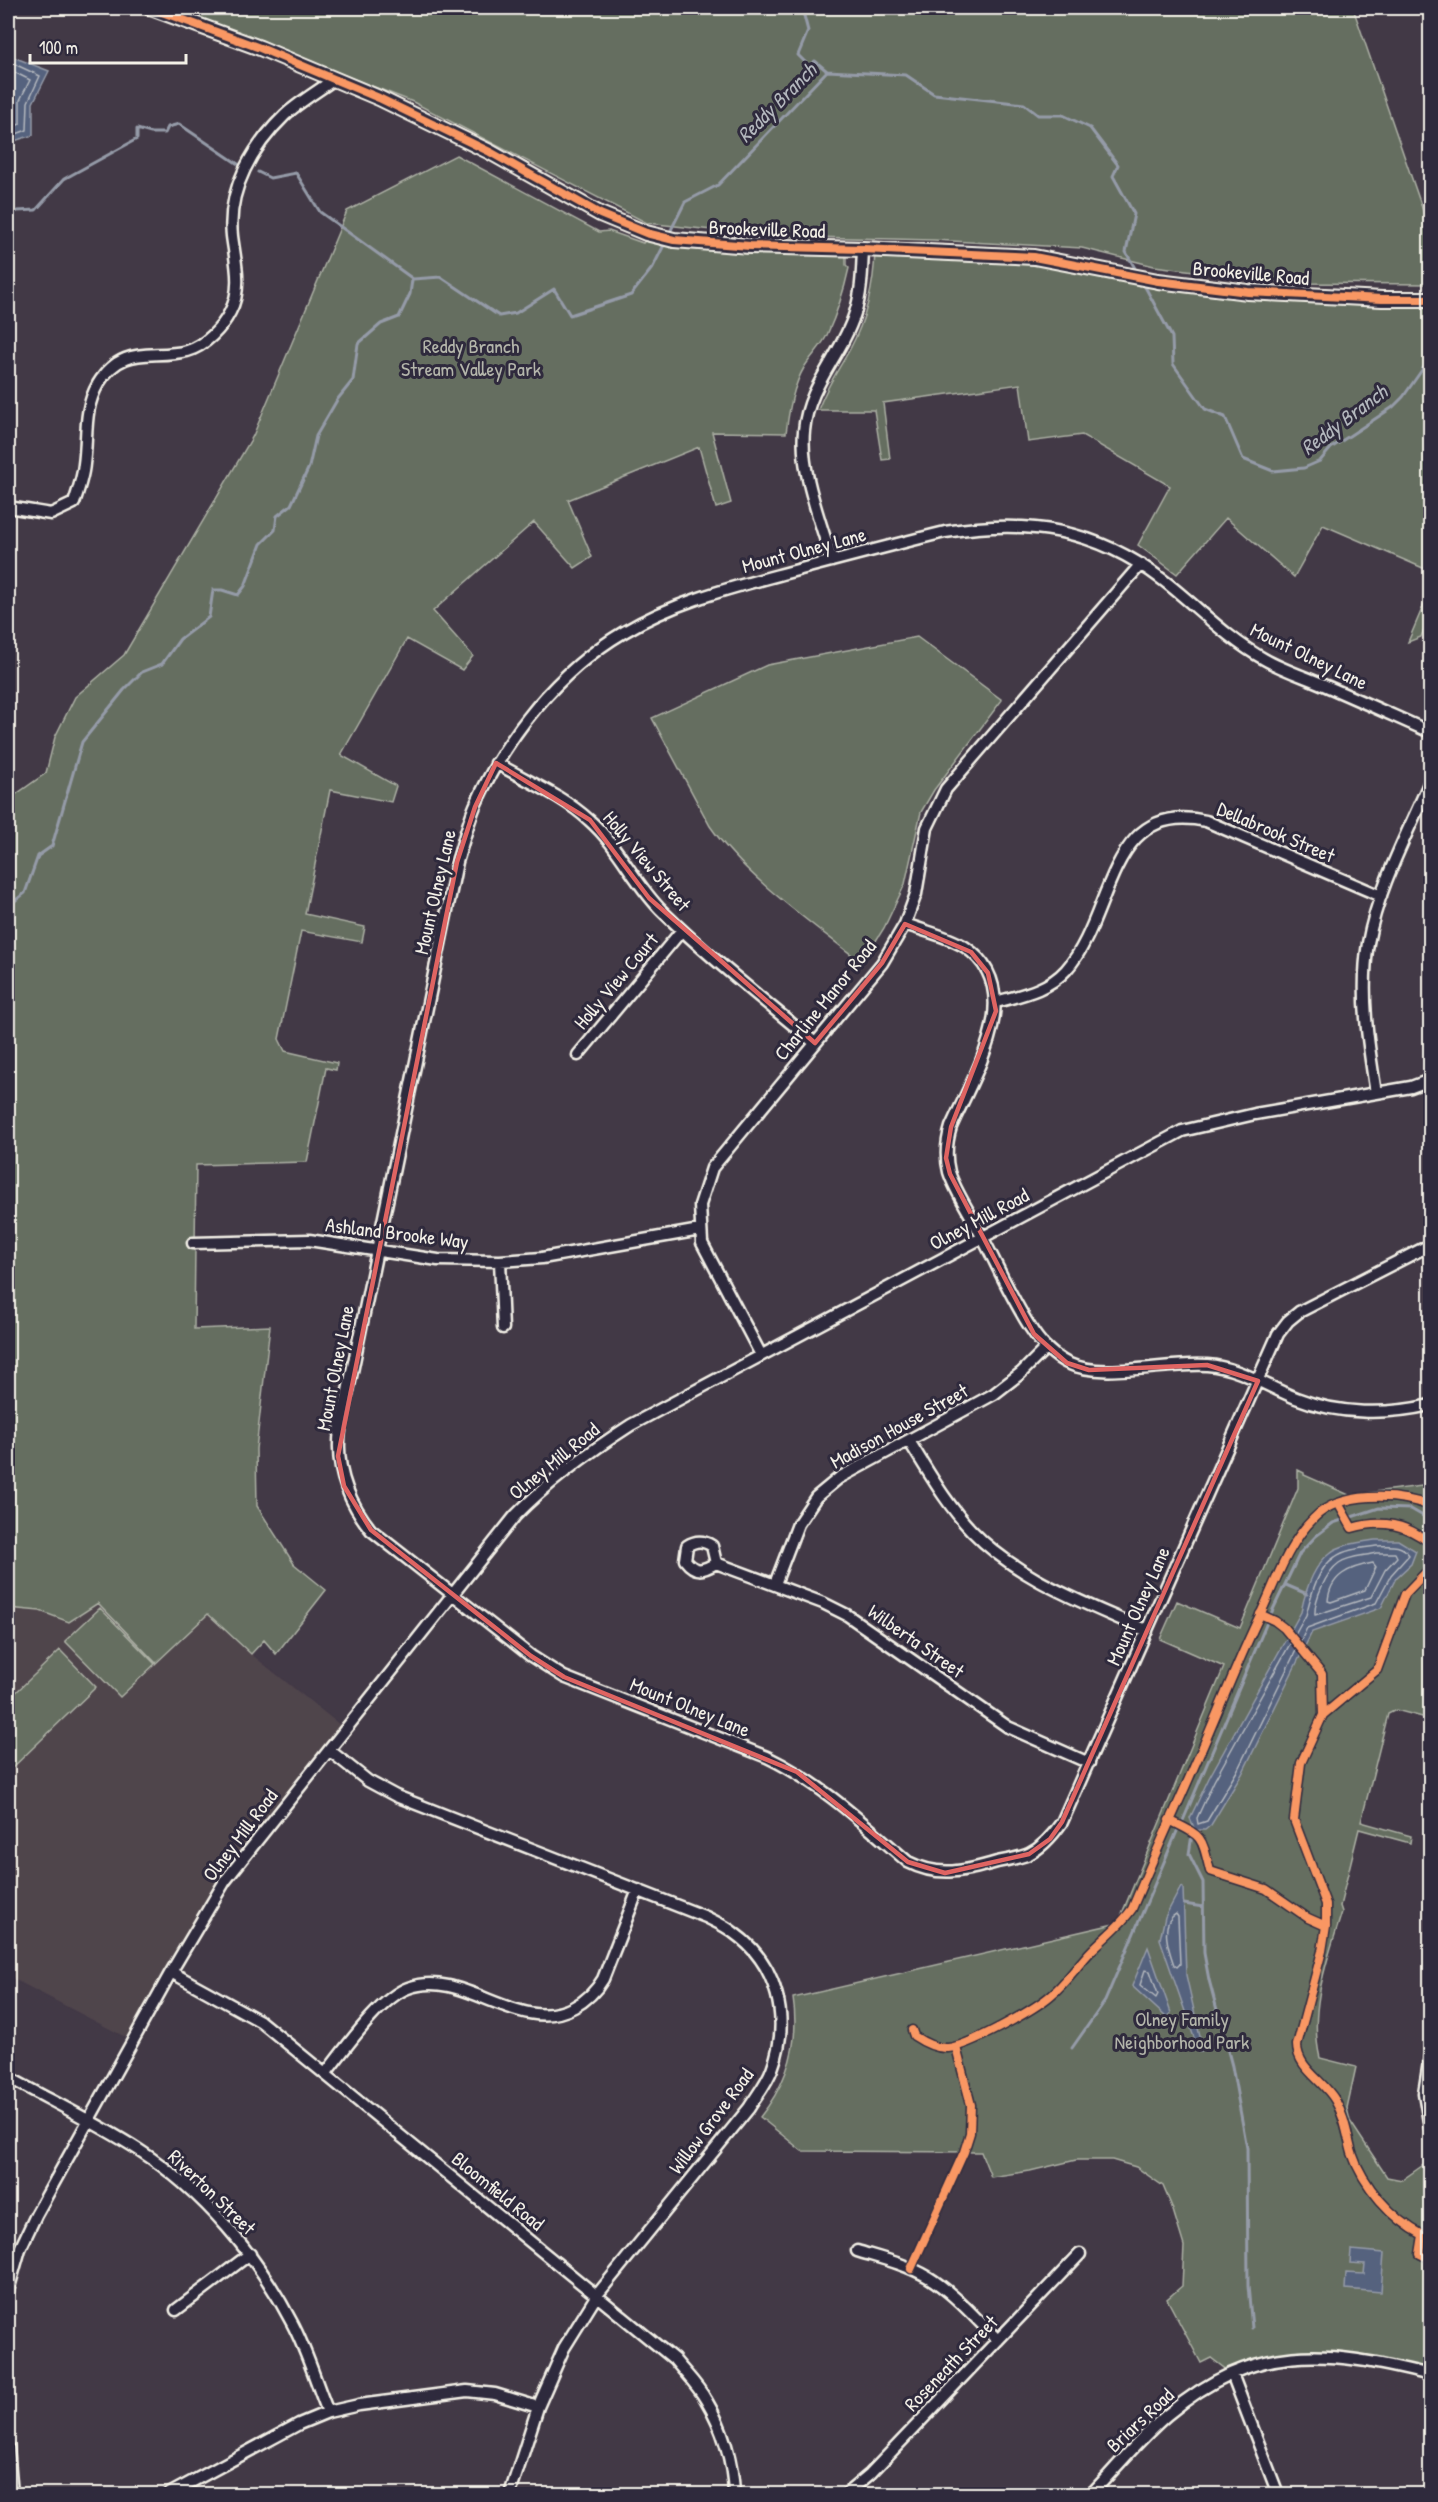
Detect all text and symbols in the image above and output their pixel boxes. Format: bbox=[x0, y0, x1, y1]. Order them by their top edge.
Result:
scale bar bbox=[30, 27, 186, 65]
text: 100 m bbox=[39, 35, 78, 60]
water label: Reddy Branch bbox=[731, 56, 824, 149]
street label: Brookeville Road bbox=[708, 213, 826, 244]
street label: Brookeville Road bbox=[1192, 254, 1311, 291]
park label: Reddy Branch Stream Valley Park bbox=[401, 332, 541, 382]
water label: Reddy Branch bbox=[1294, 377, 1394, 462]
street label: Mount Olney Lane bbox=[739, 520, 869, 579]
street label: Mount Olney Lane bbox=[1246, 616, 1372, 696]
street label: Dellabrook Street bbox=[1213, 795, 1340, 869]
street label: Holly View Street bbox=[597, 805, 698, 917]
street label: Mount Olney Lane bbox=[407, 827, 462, 957]
street label: Holly View Court bbox=[567, 926, 665, 1035]
street label: Charline Manor Road bbox=[767, 933, 882, 1066]
street label: Olney Mill Road bbox=[924, 1181, 1033, 1256]
street label: Ashland Brooke Way bbox=[324, 1210, 470, 1255]
street label: Mount Olney Lane bbox=[309, 1303, 360, 1433]
street label: Madison House Street bbox=[825, 1376, 973, 1475]
street label: Olney Mill Road bbox=[503, 1416, 605, 1505]
street label: Mount Olney Lane bbox=[1099, 1542, 1176, 1669]
street label: Wilberta Street bbox=[863, 1597, 971, 1684]
street label: Mount Olney Lane bbox=[626, 1670, 754, 1743]
street label: Olney Mill Road bbox=[196, 1783, 283, 1886]
park label: Olney Family Neighborhood Park bbox=[1115, 2005, 1249, 2055]
street label: Willow Grove Road bbox=[662, 2062, 759, 2179]
street label: Riverton Street bbox=[163, 2143, 263, 2241]
street label: Bloomfield Road bbox=[446, 2145, 550, 2236]
street label: Roseneath Street bbox=[898, 2308, 1004, 2417]
street label: Briars Road bbox=[1100, 2381, 1179, 2458]

